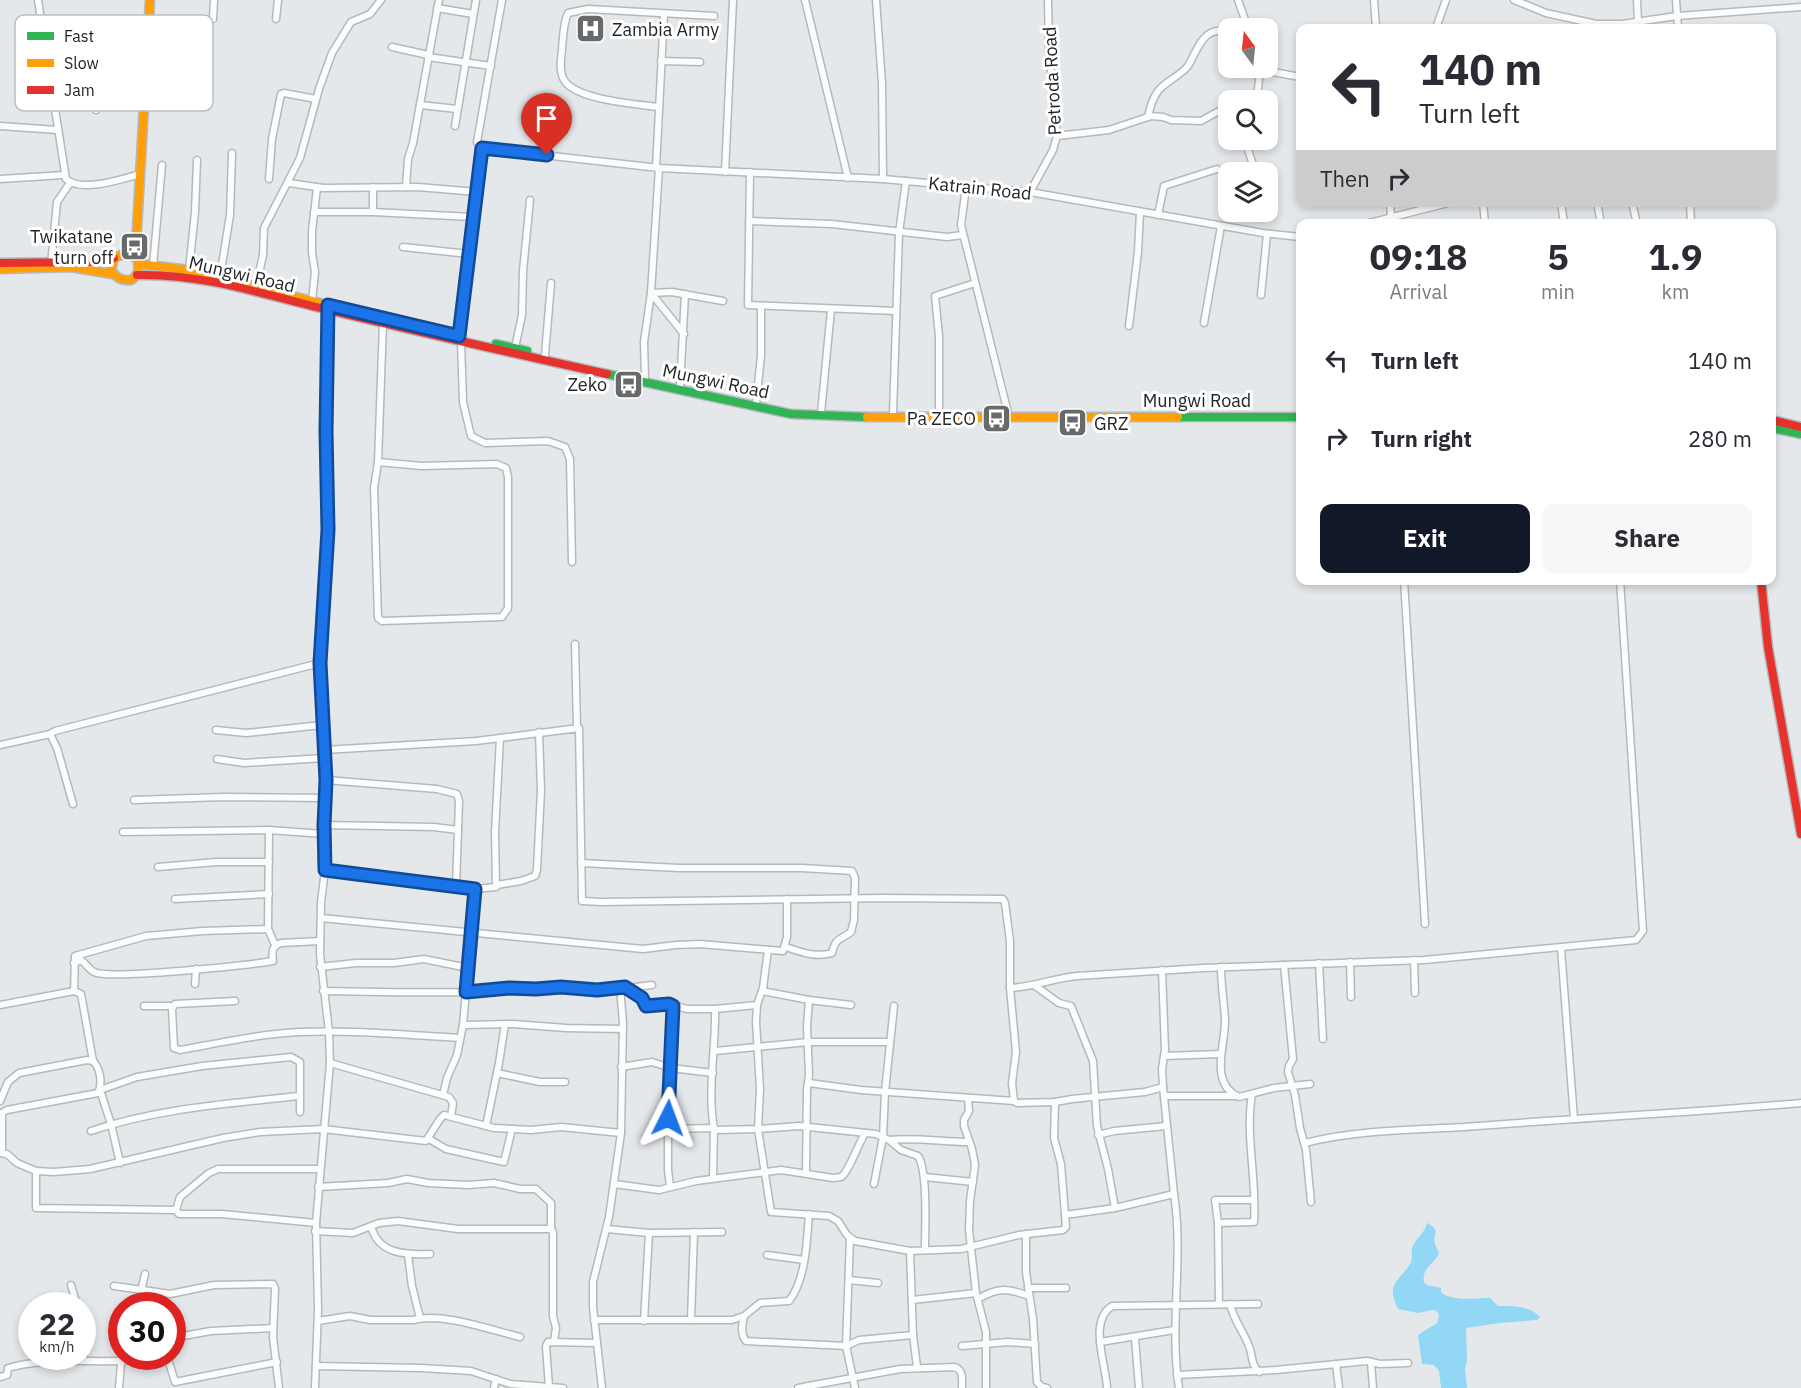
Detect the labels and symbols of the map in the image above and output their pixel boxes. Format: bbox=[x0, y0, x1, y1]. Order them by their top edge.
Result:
hospital icon: Zambia Army bbox=[575, 13, 607, 45]
legend bbox=[15, 15, 213, 111]
place label: Zambia Army bbox=[612, 18, 719, 41]
north arrow bbox=[1218, 18, 1278, 78]
text: Fast bbox=[64, 26, 94, 46]
street label: Petroda Road bbox=[1038, 26, 1066, 136]
text: Slow bbox=[64, 53, 99, 73]
text: Jam bbox=[64, 80, 95, 100]
pin bbox=[521, 93, 572, 155]
street label: Katrain Road bbox=[927, 171, 1033, 205]
place label: Twikatane turn off bbox=[30, 225, 113, 269]
bus stop icon: Twikatane turn off bbox=[118, 230, 150, 262]
street label: Mungwi Road bbox=[187, 251, 297, 297]
street label: Mungwi Road bbox=[660, 358, 772, 404]
bus stop icon: Zeko bbox=[612, 368, 644, 400]
place label: Zeko bbox=[568, 373, 607, 396]
street label: Mungwi Road bbox=[1143, 389, 1251, 412]
bus stop icon: Pa ZECO bbox=[981, 402, 1013, 434]
place label: Pa ZECO bbox=[907, 407, 976, 430]
bus stop icon: GRZ bbox=[1057, 407, 1089, 439]
place label: GRZ bbox=[1094, 412, 1128, 435]
position arrow bbox=[636, 1086, 700, 1150]
speed limit sign: 30 bbox=[108, 1292, 186, 1370]

